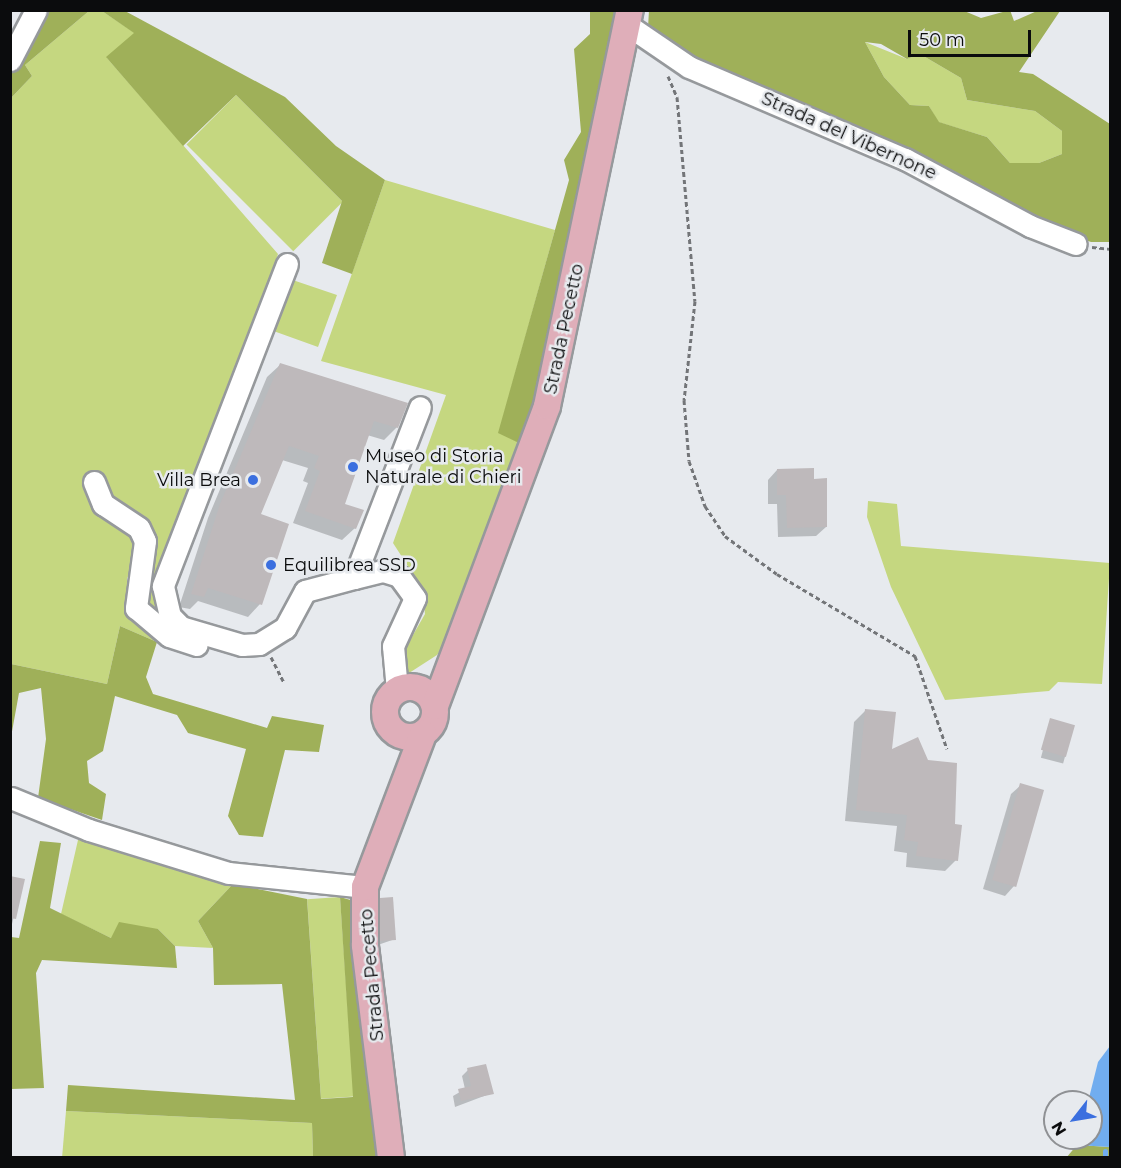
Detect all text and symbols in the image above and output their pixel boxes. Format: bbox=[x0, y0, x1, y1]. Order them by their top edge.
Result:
scale bar bbox=[911, 18, 1034, 56]
text: 50 m bbox=[919, 29, 965, 51]
street label: Strada del Vibernone bbox=[758, 88, 940, 184]
street label: Strada Pecetto bbox=[540, 262, 588, 396]
place label: Museo di Storia Naturale di Chieri bbox=[365, 446, 522, 488]
marker: Museo di Storia Naturale di Chieri bbox=[346, 460, 360, 474]
place label: Villa Brea bbox=[157, 469, 241, 491]
marker: Villa Brea bbox=[246, 473, 260, 487]
place label: Equilibrea SSD bbox=[283, 554, 416, 576]
marker: Equilibrea SSD bbox=[264, 558, 278, 572]
street label: Strada Pecetto bbox=[355, 908, 389, 1042]
north arrow bbox=[1043, 1090, 1103, 1150]
text: N bbox=[1047, 1118, 1070, 1139]

